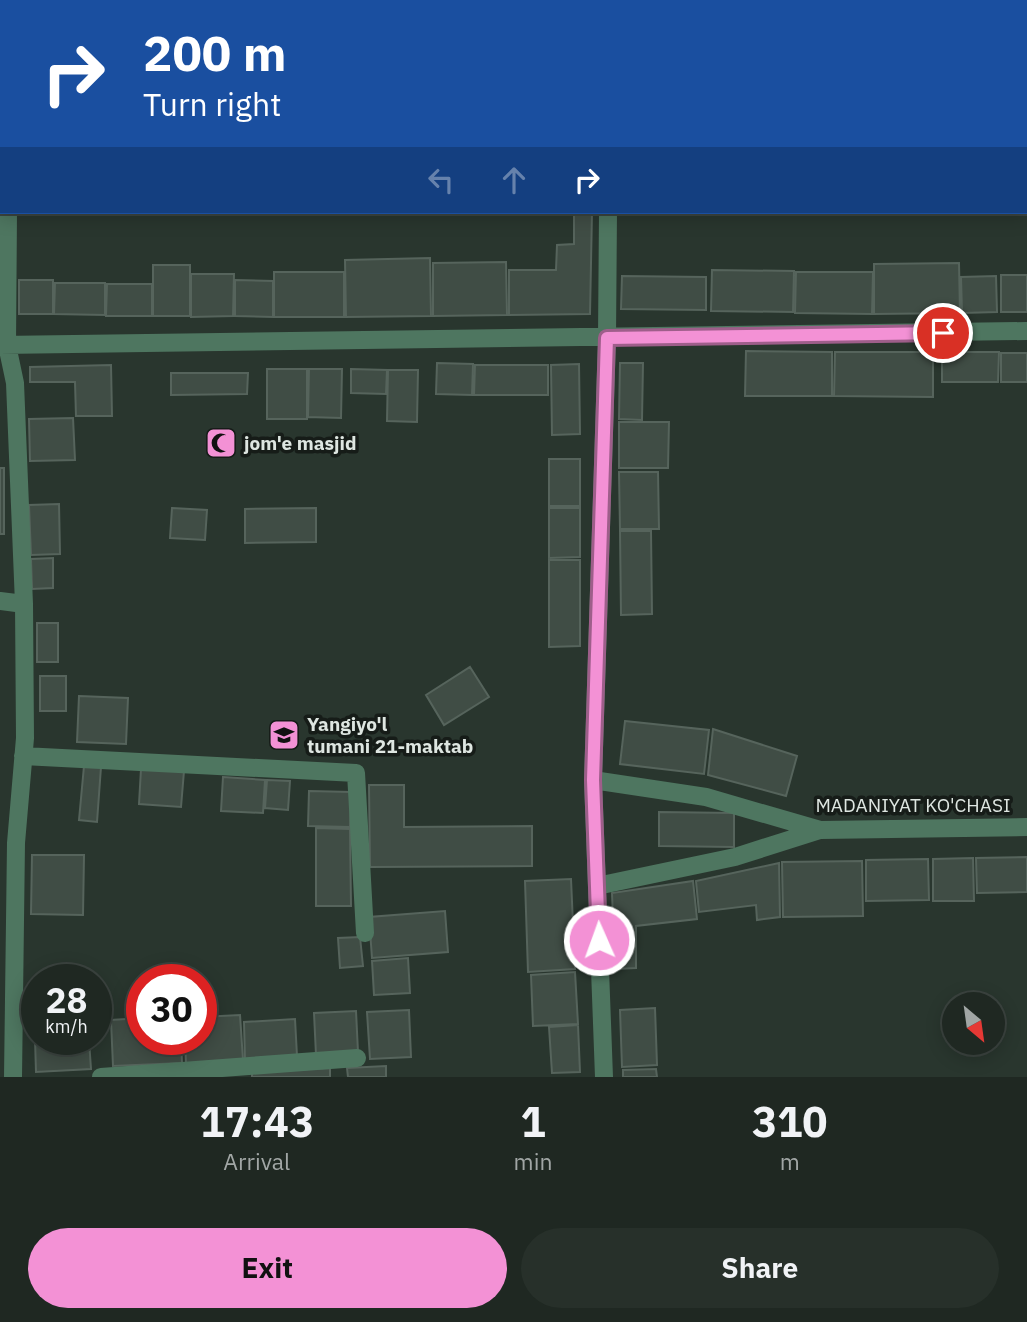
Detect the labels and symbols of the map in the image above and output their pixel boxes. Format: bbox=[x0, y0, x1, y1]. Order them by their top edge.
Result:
pin bbox=[913, 303, 973, 363]
mosque icon: jom'e masjid bbox=[204, 426, 238, 460]
place label: jom'e masjid bbox=[243, 431, 357, 455]
place label: Yangiyo'l tumani 21-maktab bbox=[307, 712, 473, 758]
school or university icon: Yangiyo'l tumani 21-maktab bbox=[267, 718, 301, 752]
street label: MADANIYAT KO'CHASI bbox=[815, 793, 1011, 817]
position arrow bbox=[562, 903, 636, 977]
speed limit sign: 30 bbox=[126, 964, 217, 1055]
north arrow bbox=[942, 992, 1004, 1055]

